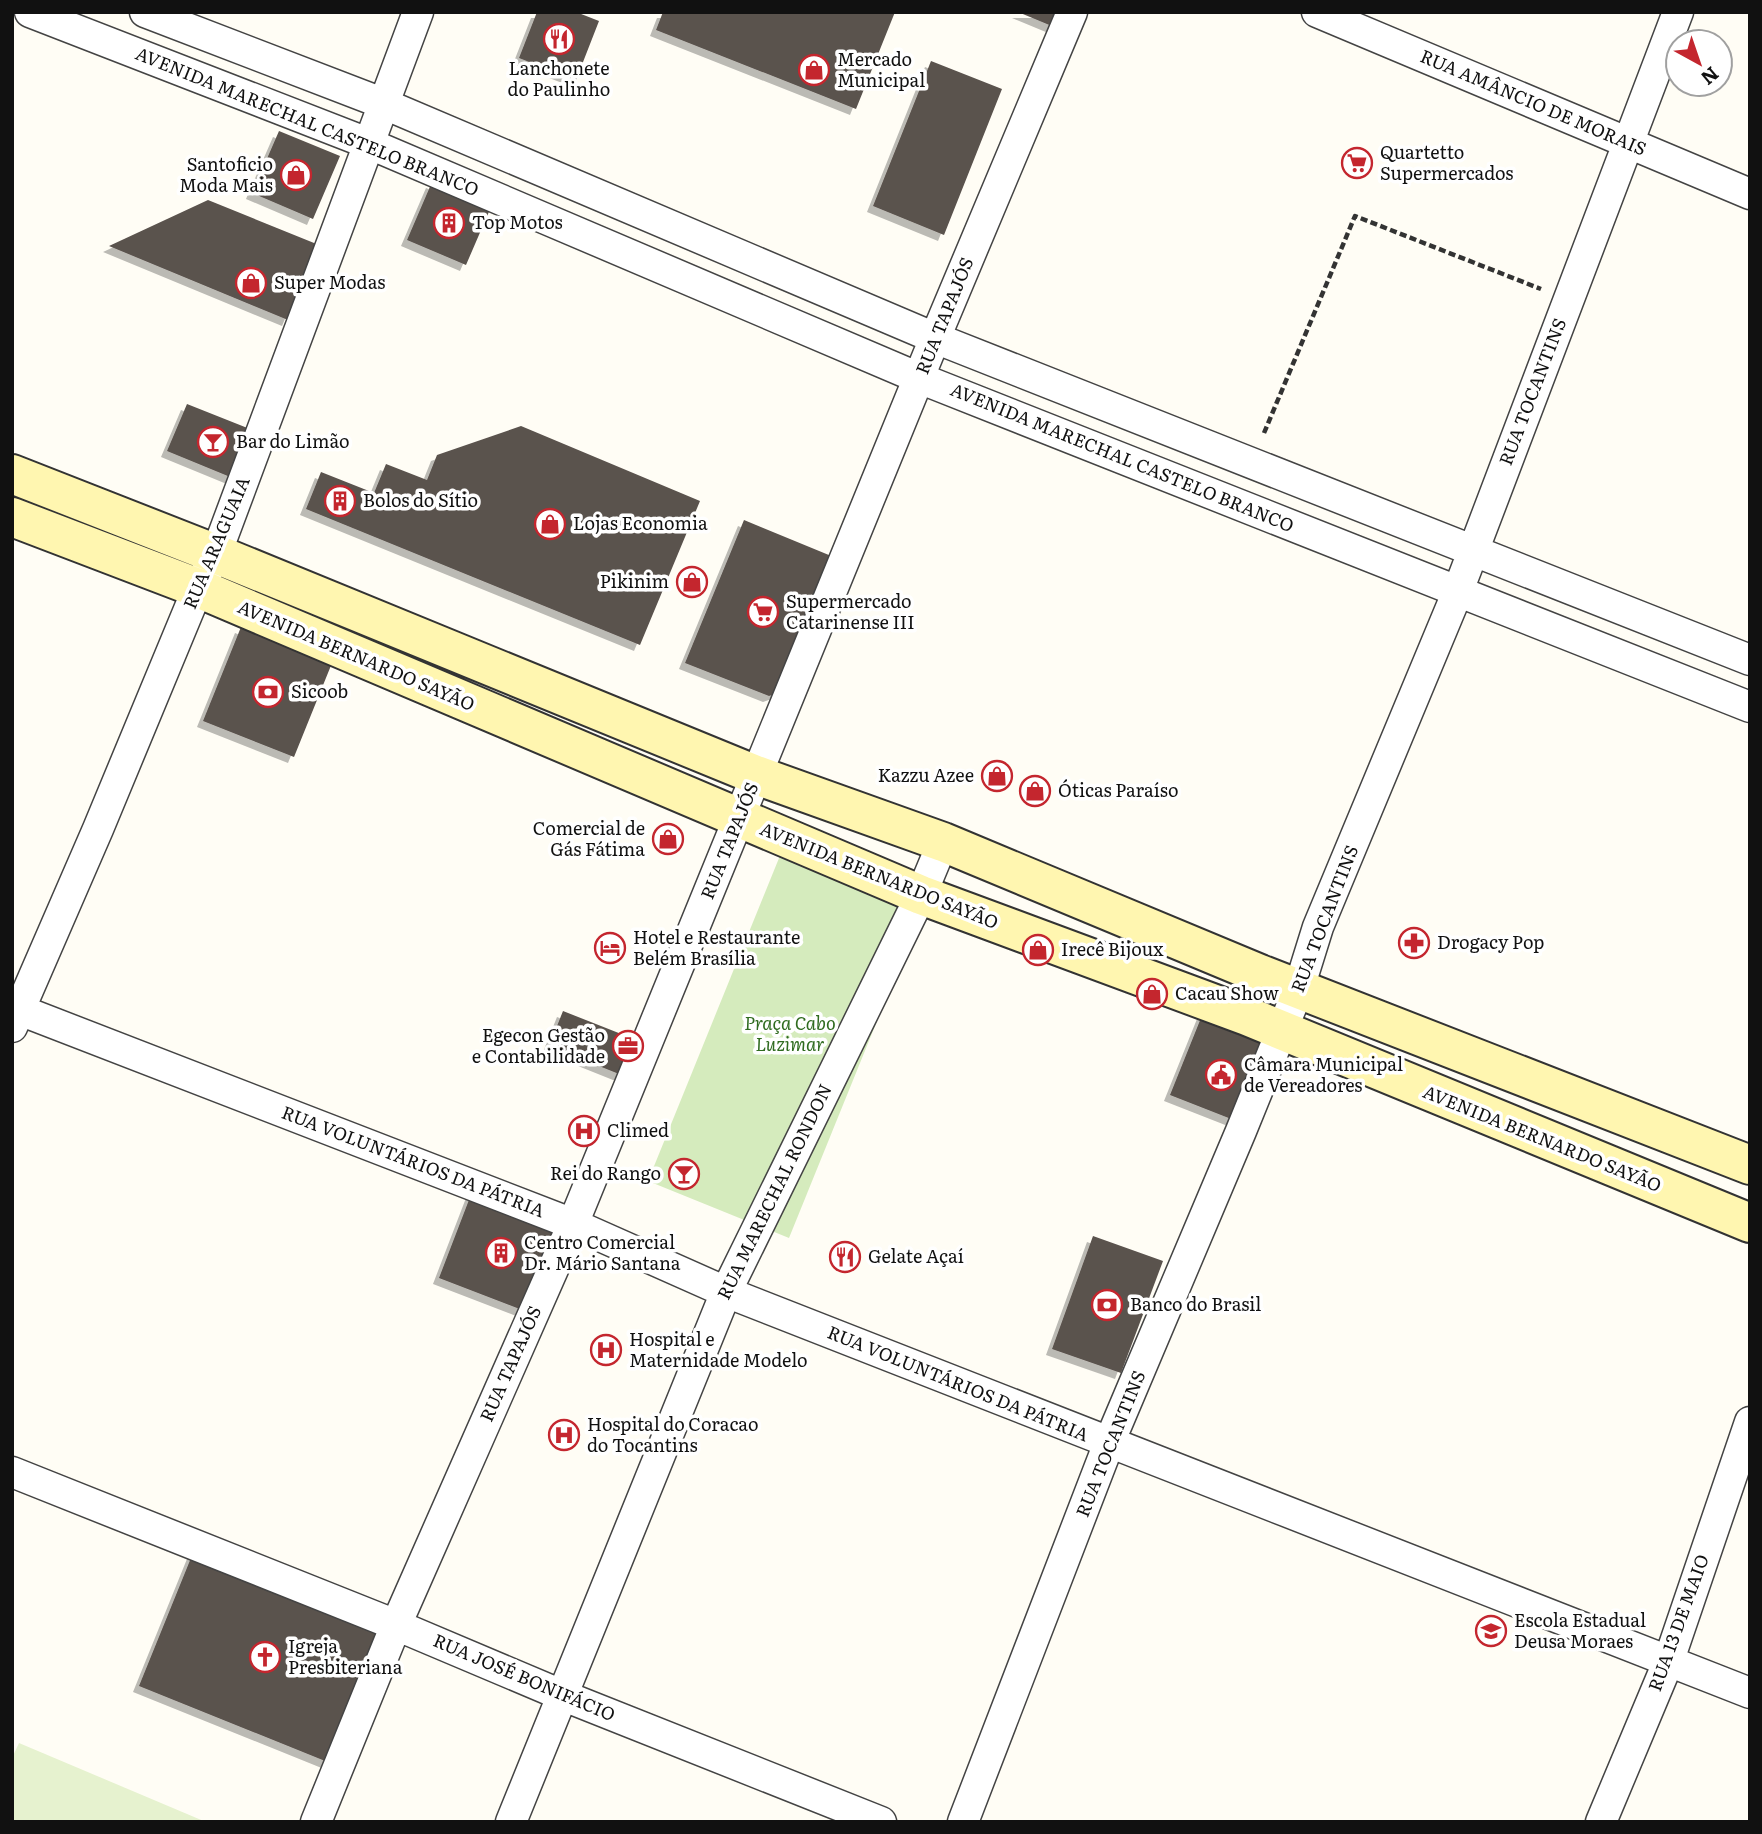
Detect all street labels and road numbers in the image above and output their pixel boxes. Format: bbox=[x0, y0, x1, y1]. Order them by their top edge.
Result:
street label: AVENIDA MARECHAL CASTELO BRANCO bbox=[132, 39, 483, 202]
street label: RUA AMÂNCIO DE MORAIS bbox=[1416, 42, 1651, 162]
street label: RUA TAPAJÓS bbox=[908, 253, 979, 378]
street label: RUA TOCANTINS bbox=[1491, 314, 1572, 469]
street label: AVENIDA MARECHAL CASTELO BRANCO bbox=[947, 375, 1298, 538]
street label: RUA ARAGUAIA bbox=[175, 472, 256, 613]
street label: AVENIDA BERNARDO SAYÃO bbox=[234, 592, 479, 717]
street label: RUA TAPAJÓS bbox=[693, 778, 764, 903]
street label: AVENIDA BERNARDO SAYÃO bbox=[756, 814, 1003, 935]
street label: RUA TOCANTINS bbox=[1283, 841, 1364, 996]
street label: AVENIDA BERNARDO SAYÃO bbox=[1419, 1077, 1666, 1198]
street label: RUA MARECHAL RONDON bbox=[709, 1079, 838, 1304]
street label: RUA VOLUNTÁRIOS DA PÁTRIA bbox=[278, 1098, 549, 1223]
street label: RUA TAPAJÓS bbox=[472, 1301, 547, 1426]
street label: RUA VOLUNTÁRIOS DA PÁTRIA bbox=[824, 1318, 1093, 1448]
street label: RUA TOCANTINS bbox=[1068, 1366, 1151, 1521]
street label: RUA 13 DE MAIO bbox=[1640, 1550, 1715, 1695]
street label: RUA JOSÉ BONIFÁCIO bbox=[429, 1626, 620, 1727]

